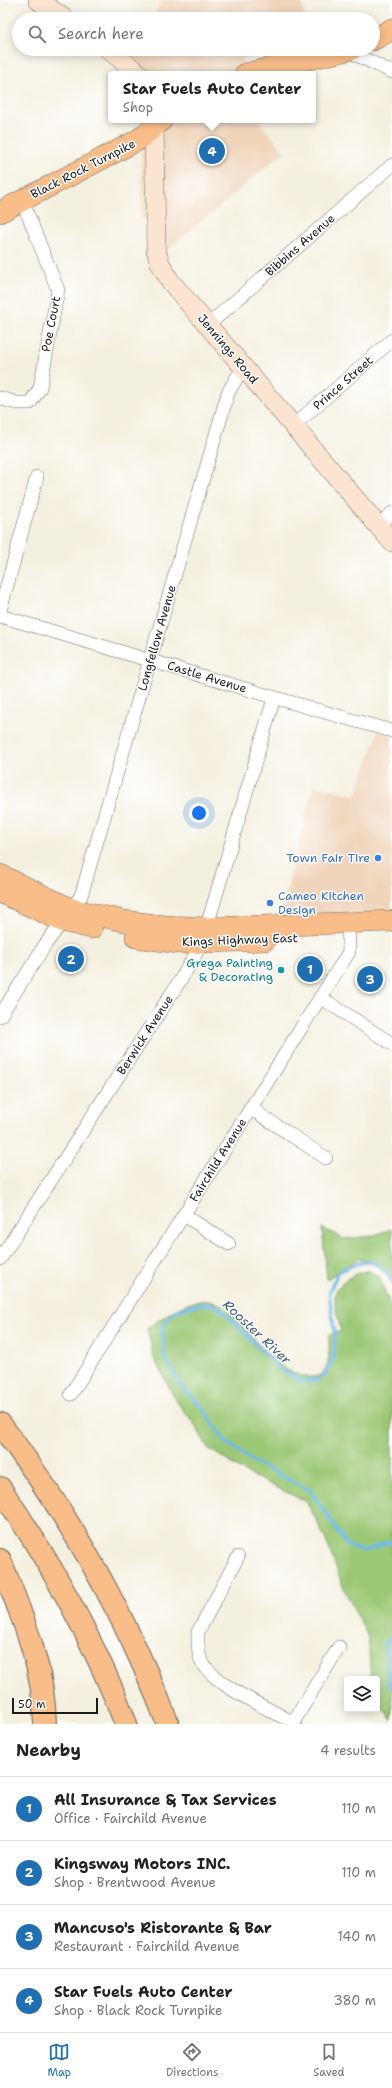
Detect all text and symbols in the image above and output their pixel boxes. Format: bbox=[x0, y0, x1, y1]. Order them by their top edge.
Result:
search box bbox=[12, 12, 380, 56]
icon: search bbox=[26, 23, 48, 45]
text: Search here bbox=[58, 24, 144, 44]
popup bbox=[108, 71, 316, 123]
text: Star Fuels Auto Center bbox=[123, 79, 301, 99]
text: Shop bbox=[123, 99, 153, 116]
street label: Black Rock Turnpike bbox=[28, 135, 138, 202]
pin: 4 bbox=[199, 136, 225, 166]
street label: Bibbins Avenue bbox=[262, 210, 338, 280]
street label: Poe Court bbox=[38, 295, 64, 353]
street label: Jennings Road bbox=[194, 311, 262, 387]
street label: Prince Street bbox=[310, 353, 376, 413]
street label: Longfellow Avenue bbox=[134, 583, 180, 693]
street label: Castle Avenue bbox=[165, 657, 249, 697]
your location bbox=[189, 803, 209, 823]
place label: Town Fair Tire bbox=[286, 850, 370, 866]
marker: Town Fair Tire bbox=[373, 853, 383, 863]
place label: Cameo Kitchen Design bbox=[278, 888, 364, 918]
marker: Cameo Kitchen Design bbox=[265, 898, 275, 908]
street label: Kings Highway East bbox=[182, 930, 298, 950]
pin: 2 bbox=[58, 944, 84, 974]
pin: 1 bbox=[297, 954, 323, 984]
place label: Grega Painting & Decorating bbox=[186, 955, 273, 985]
pin: 3 bbox=[357, 964, 383, 994]
marker: Grega Painting & Decorating bbox=[276, 965, 286, 975]
street label: Berwick Avenue bbox=[113, 992, 177, 1078]
street label: Fairchild Avenue bbox=[186, 1115, 250, 1205]
water label: Rooster River bbox=[219, 1296, 295, 1369]
map controls bbox=[344, 1676, 380, 1712]
button: layers bbox=[344, 1676, 380, 1712]
scale bar bbox=[12, 1696, 98, 1715]
text: 50 m bbox=[18, 1697, 46, 1712]
text: Nearby bbox=[16, 1739, 81, 1761]
text: 4 results bbox=[320, 1742, 376, 1759]
text: All Insurance & Tax Services bbox=[54, 1790, 277, 1810]
text: 1 bbox=[26, 1800, 32, 1817]
text: 110 m bbox=[341, 1800, 376, 1817]
text: Office · Fairchild Avenue bbox=[54, 1810, 207, 1827]
text: Kingsway Motors INC. bbox=[54, 1854, 230, 1874]
text: 2 bbox=[24, 1864, 34, 1881]
text: 110 m bbox=[341, 1864, 376, 1881]
text: Shop · Brentwood Avenue bbox=[54, 1874, 216, 1891]
text: Mancuso's Ristorante & Bar bbox=[54, 1918, 272, 1938]
text: 3 bbox=[24, 1928, 34, 1945]
text: 140 m bbox=[337, 1928, 376, 1945]
text: Restaurant · Fairchild Avenue bbox=[54, 1938, 240, 1955]
text: Star Fuels Auto Center bbox=[54, 1982, 233, 2002]
text: 4 bbox=[24, 1992, 34, 2009]
text: 380 m bbox=[334, 1992, 376, 2009]
text: Shop · Black Rock Turnpike bbox=[54, 2002, 222, 2019]
tab: Map bbox=[47, 2041, 71, 2080]
tab: Directions bbox=[166, 2041, 218, 2080]
tab: Saved bbox=[313, 2041, 345, 2080]

